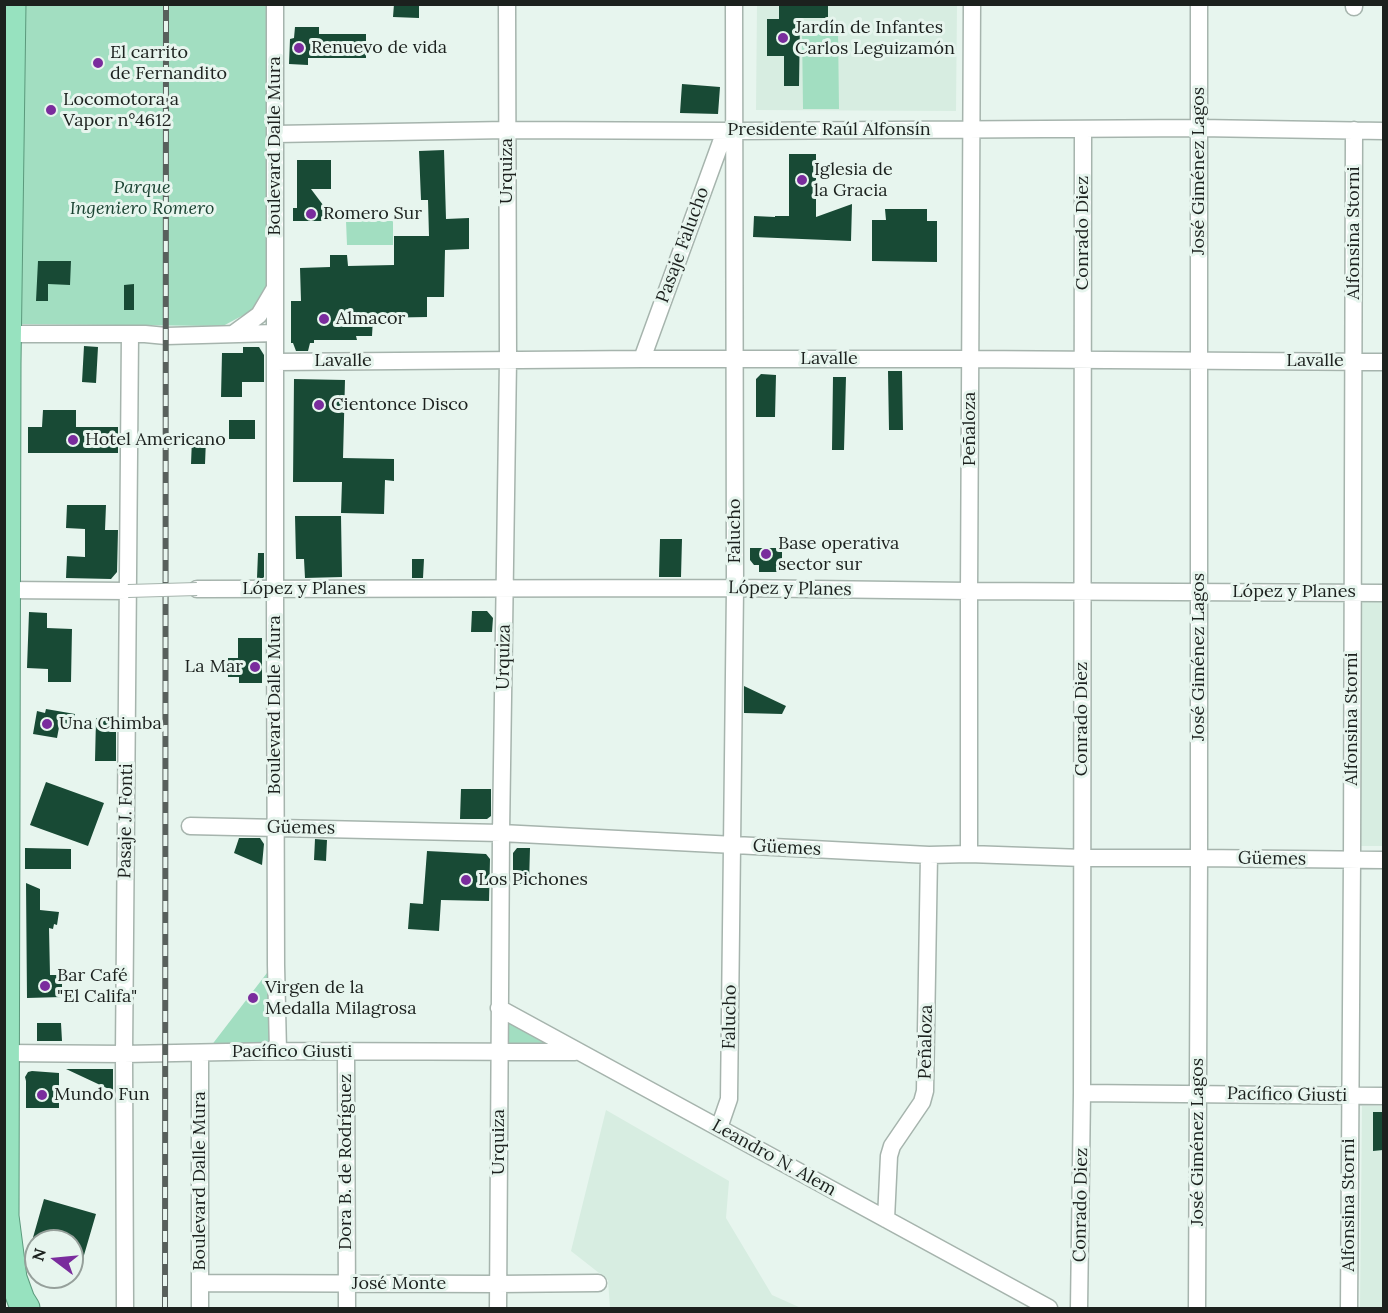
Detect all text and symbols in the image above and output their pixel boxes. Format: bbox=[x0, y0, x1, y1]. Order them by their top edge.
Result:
place label: Jardín de Infantes Carlos Leguizamón bbox=[795, 17, 955, 60]
marker: Jardín de Infantes Carlos Leguizamón bbox=[776, 31, 790, 45]
place label: Renuevo de vida bbox=[311, 37, 447, 59]
marker: Renuevo de vida bbox=[292, 41, 306, 55]
place label: El carrito de Fernandito bbox=[110, 42, 227, 84]
marker: El carrito de Fernandito bbox=[91, 56, 105, 70]
street label: Boulevard Dalle Mura bbox=[264, 56, 286, 236]
street label: José Giménez Lagos bbox=[1188, 87, 1210, 255]
place label: Locomotora a Vapor n°4612 bbox=[63, 89, 179, 132]
marker: Locomotora a Vapor n°4612 bbox=[44, 103, 58, 117]
street label: Presidente Raúl Alfonsín bbox=[727, 119, 931, 141]
street label: Urquiza bbox=[496, 138, 518, 204]
place label: Iglesia de la Gracia bbox=[814, 159, 893, 201]
street label: Alfonsina Storni bbox=[1343, 166, 1365, 300]
marker: Iglesia de la Gracia bbox=[795, 173, 809, 187]
street label: Conrado Diez bbox=[1072, 176, 1094, 290]
park label: Parque Ingeniero Romero bbox=[70, 177, 214, 219]
street label: Pasaje Falucho bbox=[652, 184, 714, 306]
place label: Romero Sur bbox=[323, 203, 422, 225]
marker: Romero Sur bbox=[304, 207, 318, 221]
place label: Almacor bbox=[336, 308, 405, 330]
marker: Almacor bbox=[317, 312, 331, 326]
street label: Lavalle bbox=[800, 348, 858, 370]
street label: Lavalle bbox=[314, 350, 372, 372]
street label: Lavalle bbox=[1286, 350, 1344, 372]
street label: Peñaloza bbox=[959, 392, 981, 466]
place label: Cientonce Disco bbox=[331, 394, 468, 416]
marker: Cientonce Disco bbox=[312, 398, 326, 412]
place label: Hotel Americano bbox=[85, 429, 226, 451]
marker: Hotel Americano bbox=[66, 433, 80, 447]
street label: Falucho bbox=[724, 499, 746, 563]
place label: Base operativa sector sur bbox=[778, 533, 899, 576]
marker: Base operativa sector sur bbox=[759, 547, 773, 561]
street label: José Giménez Lagos bbox=[1188, 573, 1210, 741]
street label: López y Planes bbox=[728, 577, 852, 601]
street label: López y Planes bbox=[242, 578, 366, 600]
street label: López y Planes bbox=[1232, 581, 1356, 603]
street label: Boulevard Dalle Mura bbox=[264, 615, 286, 795]
street label: Urquiza bbox=[493, 624, 515, 690]
street label: Alfonsina Storni bbox=[1341, 652, 1363, 786]
place label: La Mar bbox=[185, 656, 243, 678]
marker: La Mar bbox=[248, 660, 262, 674]
street label: Conrado Diez bbox=[1071, 662, 1093, 776]
place label: Una Chimba bbox=[59, 713, 162, 735]
marker: Una Chimba bbox=[40, 717, 54, 731]
street label: Pasaje J. Fonti bbox=[114, 763, 138, 879]
street label: Güemes bbox=[267, 817, 335, 839]
street label: Güemes bbox=[752, 835, 822, 861]
street label: Güemes bbox=[1238, 848, 1306, 870]
place label: Los Pichones bbox=[478, 869, 588, 891]
marker: Los Pichones bbox=[459, 873, 473, 887]
place label: Bar Café "El Califa" bbox=[57, 965, 137, 1008]
place label: Virgen de la Medalla Milagrosa bbox=[265, 977, 416, 1020]
marker: Bar Café "El Califa" bbox=[38, 979, 52, 993]
street label: Falucho bbox=[719, 984, 741, 1050]
marker: Virgen de la Medalla Milagrosa bbox=[246, 991, 260, 1005]
street label: Peñaloza bbox=[915, 1005, 937, 1079]
street label: Pacífico Giusti bbox=[232, 1041, 352, 1063]
street label: José Giménez Lagos bbox=[1187, 1058, 1209, 1226]
street label: Dora B. de Rodríguez bbox=[335, 1074, 357, 1250]
street label: Pacífico Giusti bbox=[1227, 1083, 1347, 1107]
place label: Mundo Fun bbox=[54, 1084, 150, 1106]
marker: Mundo Fun bbox=[35, 1088, 49, 1102]
street label: Boulevard Dalle Mura bbox=[189, 1091, 211, 1271]
street label: Urquiza bbox=[488, 1109, 510, 1175]
street label: Leandro N. Alem bbox=[708, 1115, 840, 1201]
street label: Alfonsina Storni bbox=[1338, 1138, 1360, 1272]
street label: Conrado Diez bbox=[1069, 1148, 1093, 1262]
north arrow bbox=[24, 1229, 84, 1289]
text: N bbox=[27, 1246, 50, 1263]
street label: José Monte bbox=[352, 1273, 446, 1295]

